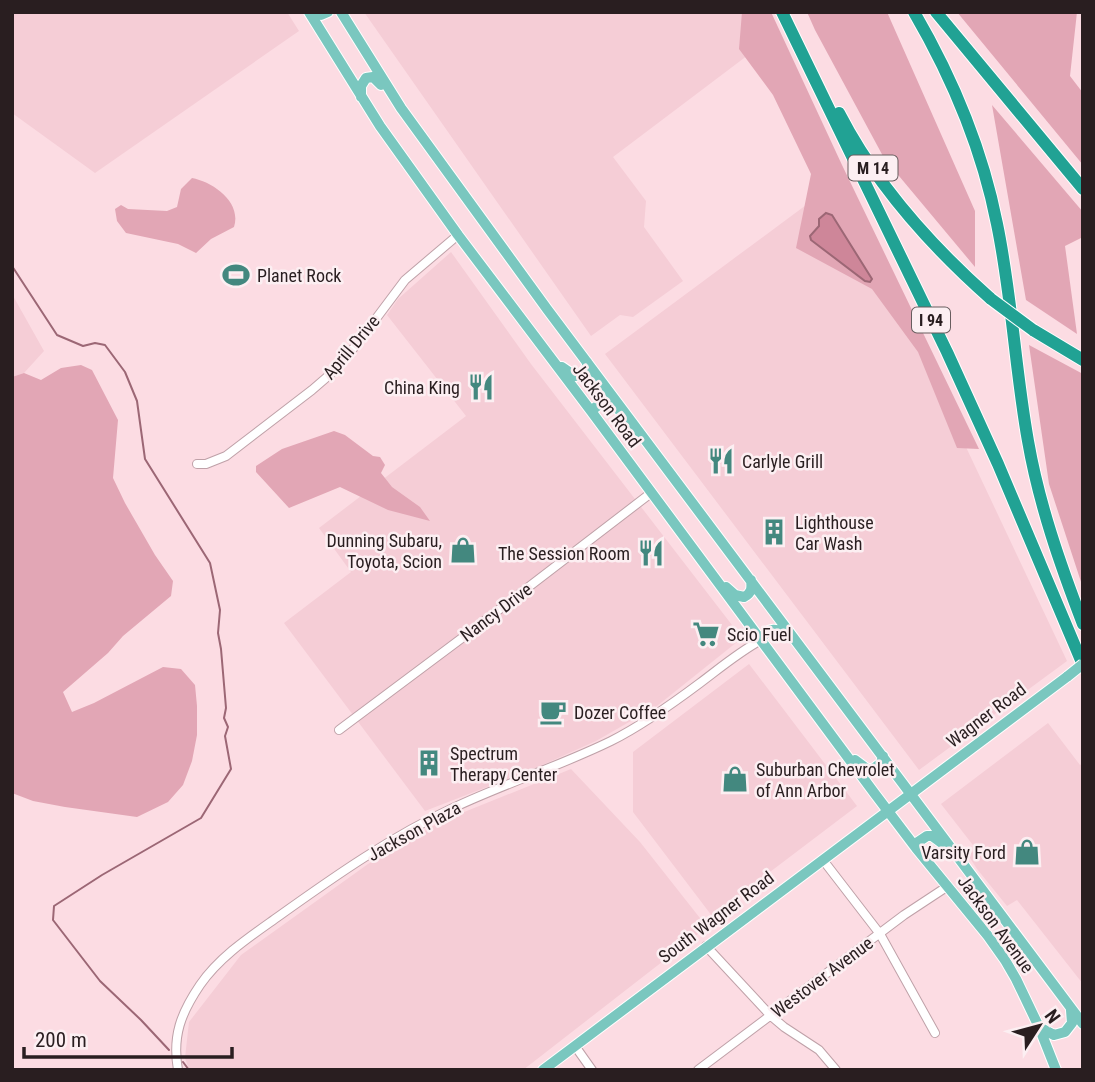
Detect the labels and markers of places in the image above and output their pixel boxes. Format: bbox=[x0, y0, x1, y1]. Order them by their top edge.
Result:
sports icon: Planet Rock bbox=[221, 260, 251, 290]
place label: Planet Rock bbox=[257, 265, 341, 286]
restaurant icon: China King bbox=[466, 372, 496, 402]
place label: China King bbox=[384, 377, 460, 398]
restaurant icon: Carlyle Grill bbox=[706, 446, 736, 476]
place label: Carlyle Grill bbox=[742, 451, 823, 472]
place label: Lighthouse Car Wash bbox=[795, 512, 874, 554]
building icon: Lighthouse Car Wash bbox=[759, 517, 789, 547]
place label: Dunning Subaru, Toyota, Scion bbox=[326, 530, 442, 572]
shop icon: Dunning Subaru, Toyota, Scion bbox=[448, 535, 478, 565]
restaurant icon: The Session Room bbox=[636, 538, 666, 568]
place label: The Session Room bbox=[498, 543, 630, 564]
supermarket icon: Scio Fuel bbox=[691, 619, 721, 649]
place label: Scio Fuel bbox=[727, 624, 792, 645]
cafe icon: Dozer Coffee bbox=[538, 697, 568, 727]
place label: Dozer Coffee bbox=[574, 702, 666, 723]
place label: Spectrum Therapy Center bbox=[450, 743, 558, 785]
building icon: Spectrum Therapy Center bbox=[414, 748, 444, 778]
place label: Suburban Chevrolet of Ann Arbor bbox=[756, 759, 895, 801]
shop icon: Suburban Chevrolet of Ann Arbor bbox=[720, 764, 750, 794]
shop icon: Varsity Ford bbox=[1012, 837, 1042, 867]
place label: Varsity Ford bbox=[921, 842, 1006, 863]

